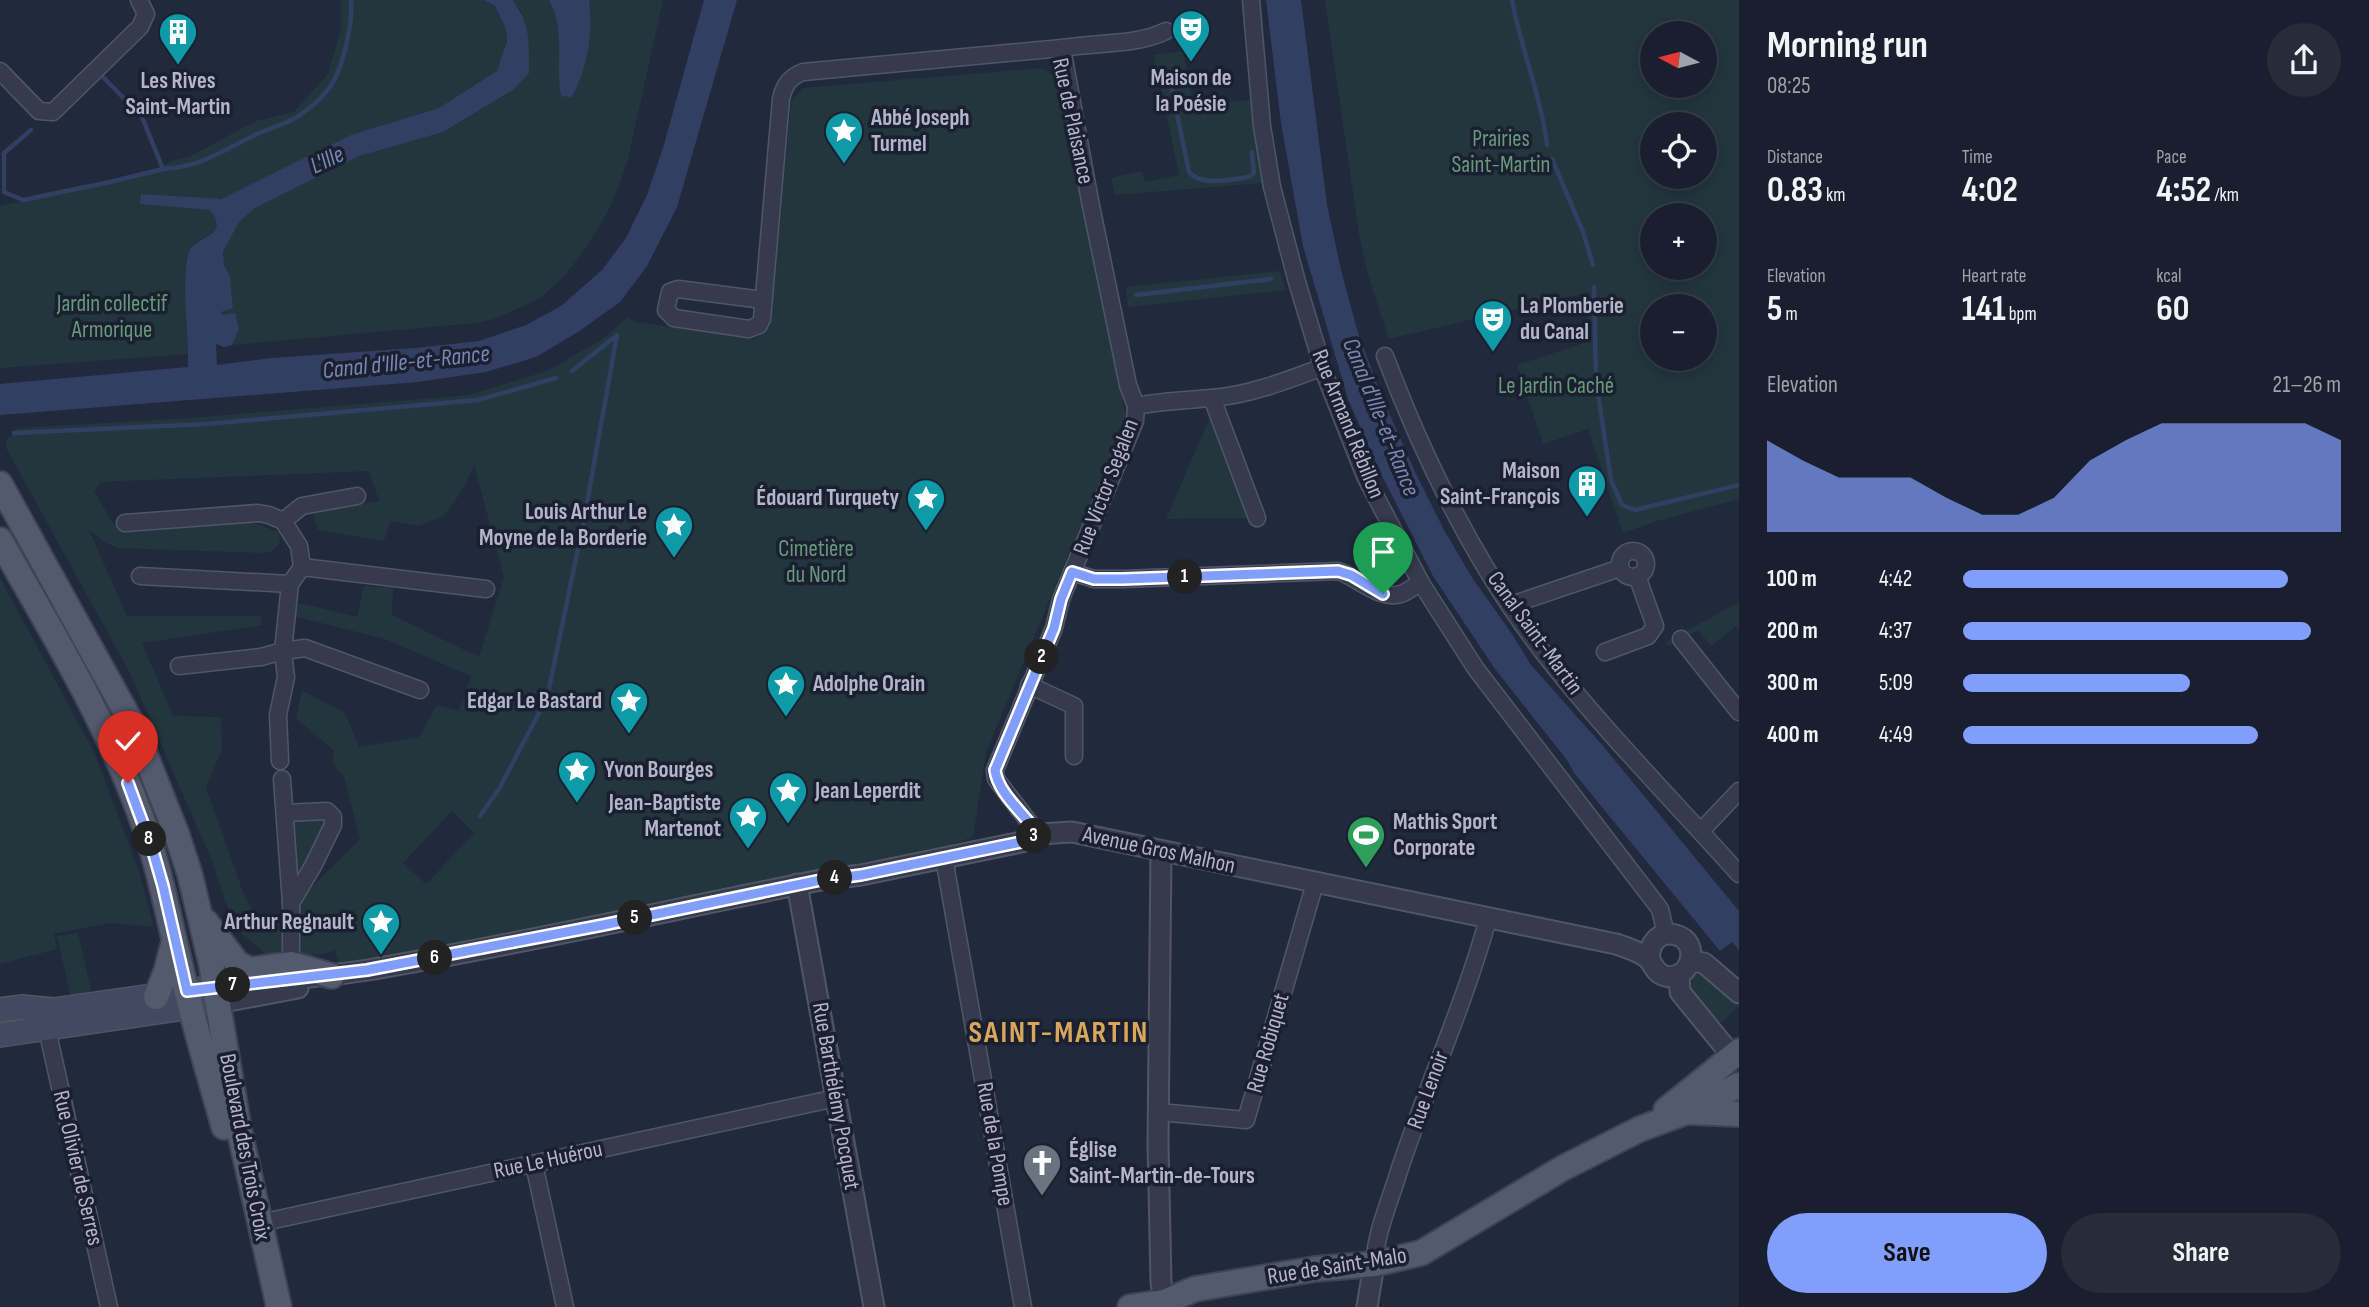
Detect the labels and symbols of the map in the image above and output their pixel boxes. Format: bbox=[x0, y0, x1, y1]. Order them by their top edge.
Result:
theatre icon: Maison de la Poésie bbox=[1170, 8, 1212, 63]
building icon: Les Rives Saint-Martin bbox=[157, 11, 199, 66]
north arrow bbox=[1640, 21, 1717, 98]
street label: Rue de Plaisance bbox=[1046, 55, 1100, 187]
place label: Maison de la Poésie bbox=[1150, 64, 1232, 118]
place label: Les Rives Saint-Martin bbox=[125, 67, 231, 121]
place label: Abbé Joseph Turmel bbox=[870, 104, 970, 158]
place icon: Abbé Joseph Turmel bbox=[823, 110, 865, 165]
park label: Prairies Saint-Martin bbox=[1452, 125, 1550, 179]
water label: L'Ille bbox=[306, 140, 348, 180]
park label: Jardin collectif Armorique bbox=[56, 290, 168, 344]
place label: La Plomberie du Canal bbox=[1520, 292, 1624, 346]
theatre icon: La Plomberie du Canal bbox=[1472, 298, 1514, 353]
water label: Canal d'Ille-et-Rance bbox=[1336, 334, 1426, 500]
water label: Canal d'Ille-et-Rance bbox=[321, 339, 491, 385]
street label: Rue Armand Rébillon bbox=[1305, 345, 1391, 503]
park label: Le Jardin Caché bbox=[1498, 372, 1614, 400]
street label: Rue Victor Segalen bbox=[1067, 415, 1145, 559]
place label: Maison Saint-François bbox=[1440, 457, 1560, 511]
building icon: Maison Saint-François bbox=[1566, 463, 1608, 518]
place icon: Édouard Turquety bbox=[905, 477, 947, 532]
place label: Édouard Turquety bbox=[756, 484, 899, 512]
place label: Louis Arthur Le Moyne de la Borderie bbox=[479, 498, 647, 552]
place icon: Louis Arthur Le Moyne de la Borderie bbox=[653, 504, 695, 559]
pin bbox=[1353, 522, 1413, 594]
park label: Cimetière du Nord bbox=[778, 535, 854, 589]
pin: 1 bbox=[1168, 560, 1202, 594]
street label: Canal Saint-Martin bbox=[1481, 566, 1589, 700]
pin: 2 bbox=[1024, 640, 1060, 674]
place icon: Adolphe Orain bbox=[765, 663, 807, 718]
place label: Adolphe Orain bbox=[812, 670, 925, 698]
place icon: Edgar Le Bastard bbox=[608, 680, 650, 735]
place label: Edgar Le Bastard bbox=[467, 687, 602, 715]
pin bbox=[98, 711, 158, 783]
place icon: Yvon Bourges bbox=[556, 749, 598, 804]
place label: Yvon Bourges bbox=[604, 756, 713, 784]
place icon: Jean Leperdit bbox=[767, 770, 809, 825]
place label: Jean Leperdit bbox=[814, 777, 921, 805]
place label: Jean-Baptiste Martenot bbox=[608, 789, 721, 843]
place icon: Jean-Baptiste Martenot bbox=[727, 795, 769, 850]
place label: Mathis Sport Corporate bbox=[1393, 808, 1498, 862]
sports icon: Mathis Sport Corporate bbox=[1345, 814, 1387, 869]
pin: 3 bbox=[1016, 818, 1052, 854]
street label: Avenue Gros Malhon bbox=[1079, 820, 1238, 880]
pin: 8 bbox=[132, 822, 166, 856]
pin: 4 bbox=[818, 860, 852, 896]
pin: 5 bbox=[618, 900, 652, 936]
place icon: Arthur Regnault bbox=[360, 901, 402, 956]
place label: Arthur Regnault bbox=[223, 908, 354, 936]
pin: 6 bbox=[418, 940, 452, 976]
pin: 7 bbox=[216, 968, 250, 1002]
street label: Rue Robiquet bbox=[1240, 990, 1296, 1096]
street label: Rue Barthélémy Pocquet bbox=[806, 1000, 866, 1192]
district label: SAINT-MARTIN bbox=[969, 1015, 1149, 1051]
street label: Rue Lenoir bbox=[1401, 1047, 1455, 1133]
street label: Boulevard des Trois Croix bbox=[213, 1051, 277, 1243]
street label: Rue de la Pompe bbox=[970, 1080, 1020, 1208]
street label: Rue Olivier de Serres bbox=[47, 1088, 109, 1248]
street label: Rue Le Huérou bbox=[491, 1135, 605, 1185]
place label: Église Saint-Martin-de-Tours bbox=[1069, 1136, 1255, 1190]
church icon: Église Saint-Martin-de-Tours bbox=[1021, 1142, 1063, 1197]
street label: Rue de Saint-Malo bbox=[1265, 1241, 1409, 1291]

